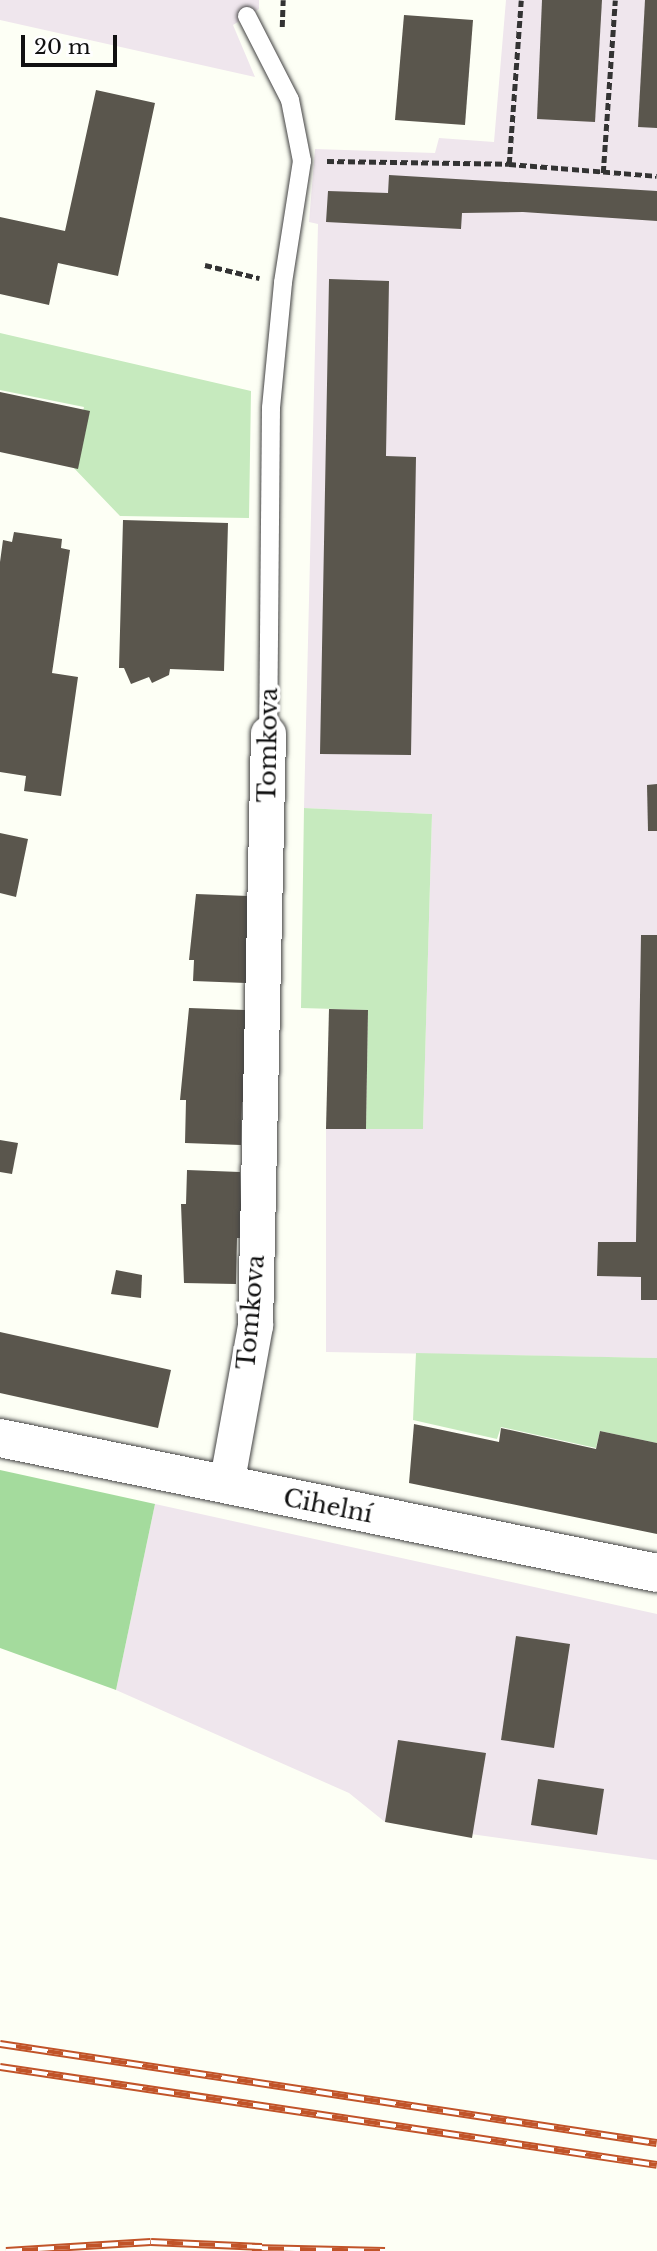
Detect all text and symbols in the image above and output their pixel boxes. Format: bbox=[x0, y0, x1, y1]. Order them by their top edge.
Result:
scale bar bbox=[24, 21, 121, 65]
text: 20 m bbox=[34, 34, 91, 60]
street label: Tomkova bbox=[253, 687, 283, 803]
street label: Tomkova bbox=[232, 1254, 270, 1370]
street label: Cihelní bbox=[281, 1483, 375, 1529]

